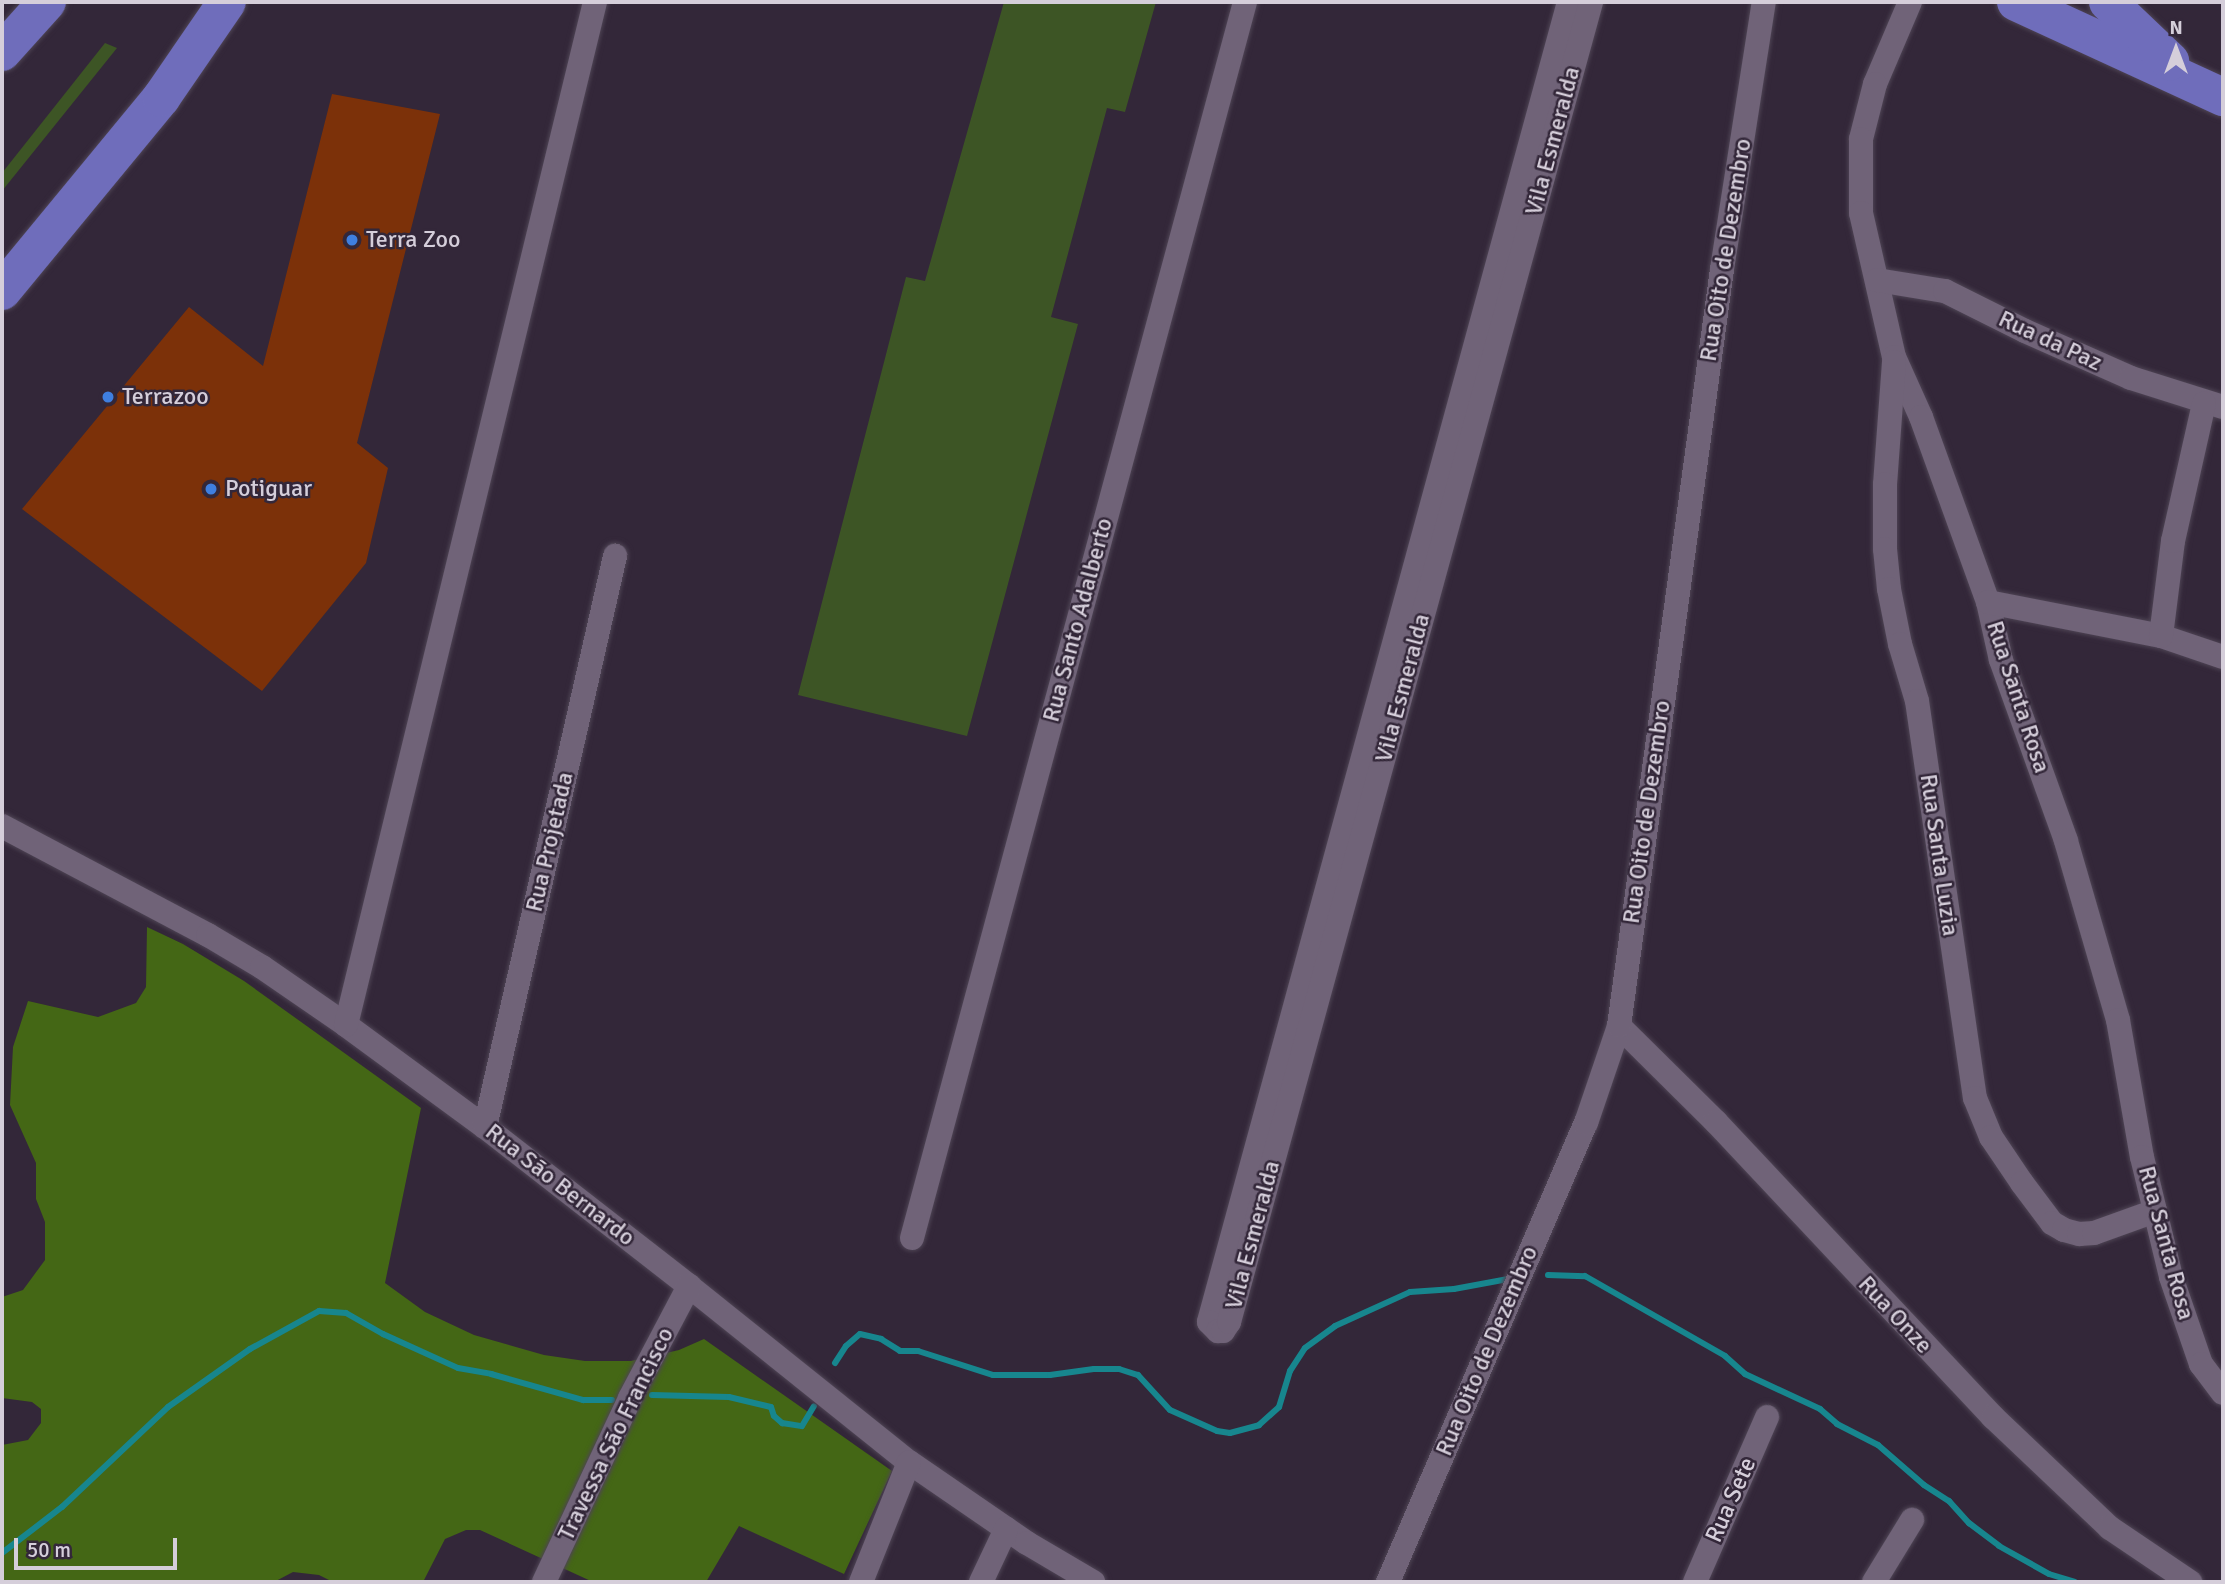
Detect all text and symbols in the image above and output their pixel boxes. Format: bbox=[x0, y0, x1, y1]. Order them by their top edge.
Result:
north arrow bbox=[2141, 14, 2211, 84]
text: N bbox=[2169, 16, 2183, 40]
street label: Vila Esmeralda bbox=[1519, 64, 1587, 218]
street label: Rua Oito de Dezembro bbox=[1694, 137, 1758, 363]
place label: Terra Zoo bbox=[366, 226, 461, 254]
marker: Terra Zoo bbox=[344, 232, 360, 248]
street label: Rua da Paz bbox=[1994, 305, 2106, 377]
place label: Terrazoo bbox=[122, 383, 209, 411]
marker: Terrazoo bbox=[100, 389, 116, 405]
place label: Potiguar bbox=[225, 475, 312, 503]
marker: Potiguar bbox=[203, 481, 219, 497]
street label: Rua Santo Adalberto bbox=[1037, 515, 1119, 725]
street label: Vila Esmeralda bbox=[1369, 611, 1437, 765]
street label: Rua Santa Rosa bbox=[1980, 617, 2056, 777]
street label: Rua Oito de Dezembro bbox=[1617, 698, 1677, 926]
street label: Rua Projetada bbox=[520, 769, 580, 915]
street label: Rua Santa Luzia bbox=[1913, 772, 1965, 938]
street label: Rua São Bernardo bbox=[479, 1118, 641, 1252]
street label: Vila Esmeralda bbox=[1219, 1158, 1287, 1312]
street label: Rua Santa Rosa bbox=[2132, 1163, 2200, 1323]
street label: Rua Oito de Dezembro bbox=[1430, 1242, 1544, 1460]
street label: Rua Onze bbox=[1852, 1270, 1938, 1360]
street label: Travessa São Francisco bbox=[552, 1323, 680, 1545]
street label: Rua Sete bbox=[1700, 1453, 1762, 1547]
scale bar bbox=[18, 1524, 180, 1568]
text: 50 m bbox=[27, 1537, 71, 1563]

